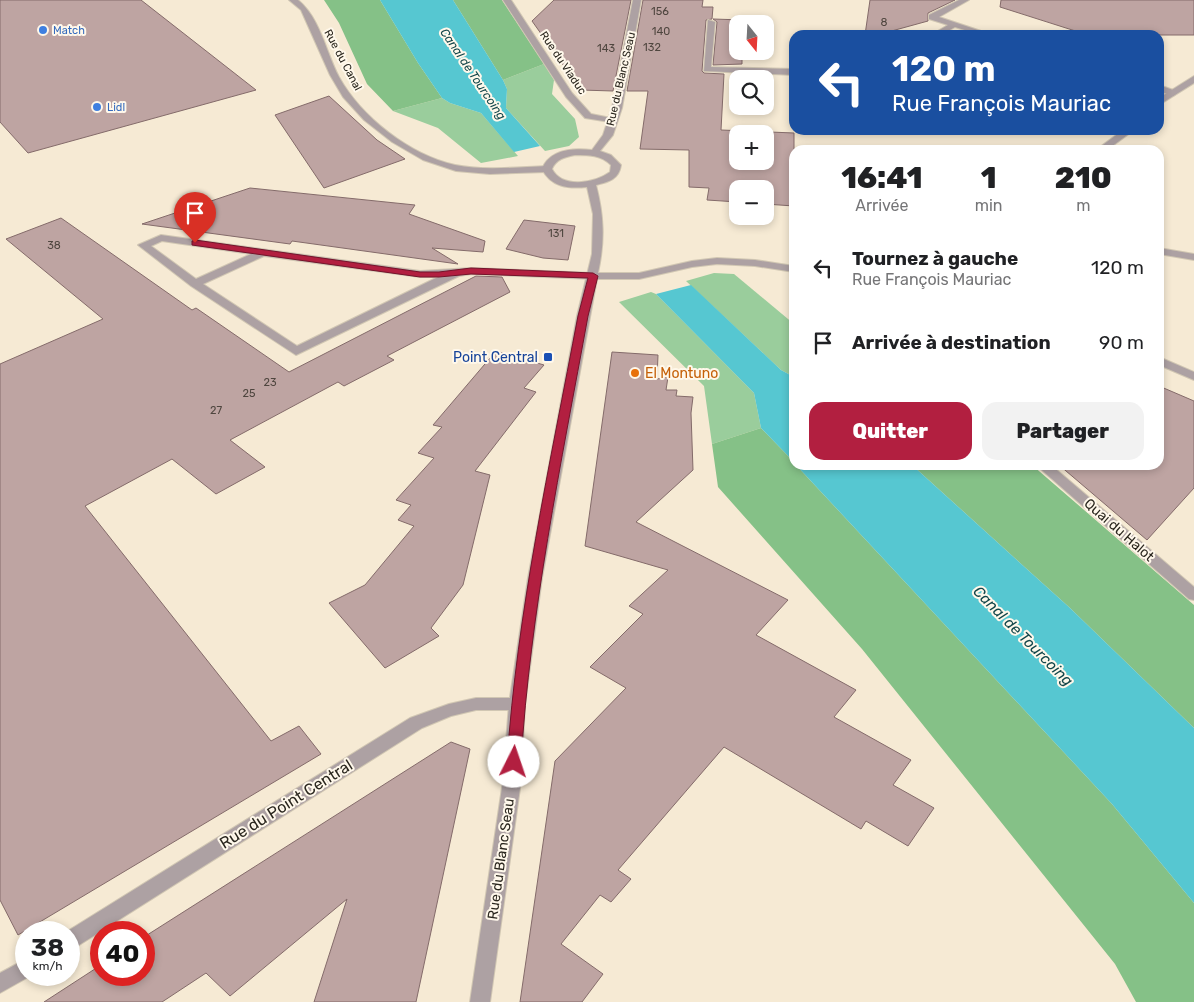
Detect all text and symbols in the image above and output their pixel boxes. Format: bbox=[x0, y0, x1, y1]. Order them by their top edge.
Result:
house number: 156 bbox=[651, 5, 669, 18]
north arrow bbox=[729, 15, 774, 60]
map controls bbox=[729, 15, 774, 225]
house number: 8 bbox=[881, 16, 888, 29]
marker: Match bbox=[37, 24, 49, 36]
place label: Match bbox=[53, 24, 85, 37]
house number: 140 bbox=[652, 25, 670, 38]
water label: Canal de Tourcoing bbox=[437, 26, 509, 122]
street label: Rue du Canal bbox=[321, 27, 365, 93]
street label: Rue du Viaduc bbox=[537, 29, 589, 97]
street label: Rue du Blanc Seau bbox=[604, 31, 638, 127]
house number: 132 bbox=[643, 41, 661, 54]
house number: 143 bbox=[597, 42, 615, 55]
text: 120 m bbox=[892, 48, 995, 90]
icon: left bbox=[809, 50, 874, 115]
button: search bbox=[729, 70, 774, 115]
text: Rue François Mauriac bbox=[892, 90, 1111, 117]
marker: Lidl bbox=[91, 101, 103, 113]
place label: Lidl bbox=[107, 101, 125, 114]
button: + bbox=[729, 125, 774, 170]
text: 16:41 bbox=[841, 160, 923, 196]
text: 1 bbox=[981, 160, 997, 196]
text: 210 bbox=[1055, 160, 1112, 196]
button: − bbox=[729, 180, 774, 225]
pin bbox=[174, 192, 216, 243]
text: Arrivée bbox=[855, 196, 909, 215]
text: min bbox=[975, 196, 1003, 215]
text: m bbox=[1076, 196, 1090, 215]
icon: arrive bbox=[181, 199, 209, 227]
house number: 131 bbox=[548, 227, 564, 240]
house number: 38 bbox=[47, 239, 61, 252]
text: Tournez à gauche bbox=[852, 247, 1018, 270]
icon: left bbox=[809, 254, 837, 282]
text: 120 m bbox=[1091, 256, 1144, 279]
text: Rue François Mauriac bbox=[852, 270, 1011, 289]
icon: arrive bbox=[809, 329, 837, 357]
text: Arrivée à destination bbox=[852, 331, 1051, 354]
text: 90 m bbox=[1099, 331, 1144, 354]
place label: Point Central bbox=[453, 349, 538, 366]
marker: Point Central bbox=[542, 351, 554, 363]
place label: El Montuno bbox=[645, 365, 718, 382]
marker: El Montuno bbox=[629, 367, 641, 379]
house number: 23 bbox=[263, 376, 277, 389]
house number: 25 bbox=[243, 387, 256, 400]
button: Quitter bbox=[809, 402, 972, 460]
button: Partager bbox=[982, 402, 1144, 460]
house number: 27 bbox=[210, 404, 222, 417]
street label: Quai du Halot bbox=[1081, 495, 1158, 565]
water label: Canal de Tourcoing bbox=[969, 582, 1077, 690]
position arrow bbox=[487, 735, 539, 787]
street label: Rue du Point Central bbox=[216, 755, 356, 853]
street label: Rue du Blanc Seau bbox=[484, 797, 518, 921]
speed limit sign: 40 bbox=[90, 921, 155, 986]
text: 38 bbox=[31, 933, 64, 962]
text: km/h bbox=[33, 959, 62, 973]

